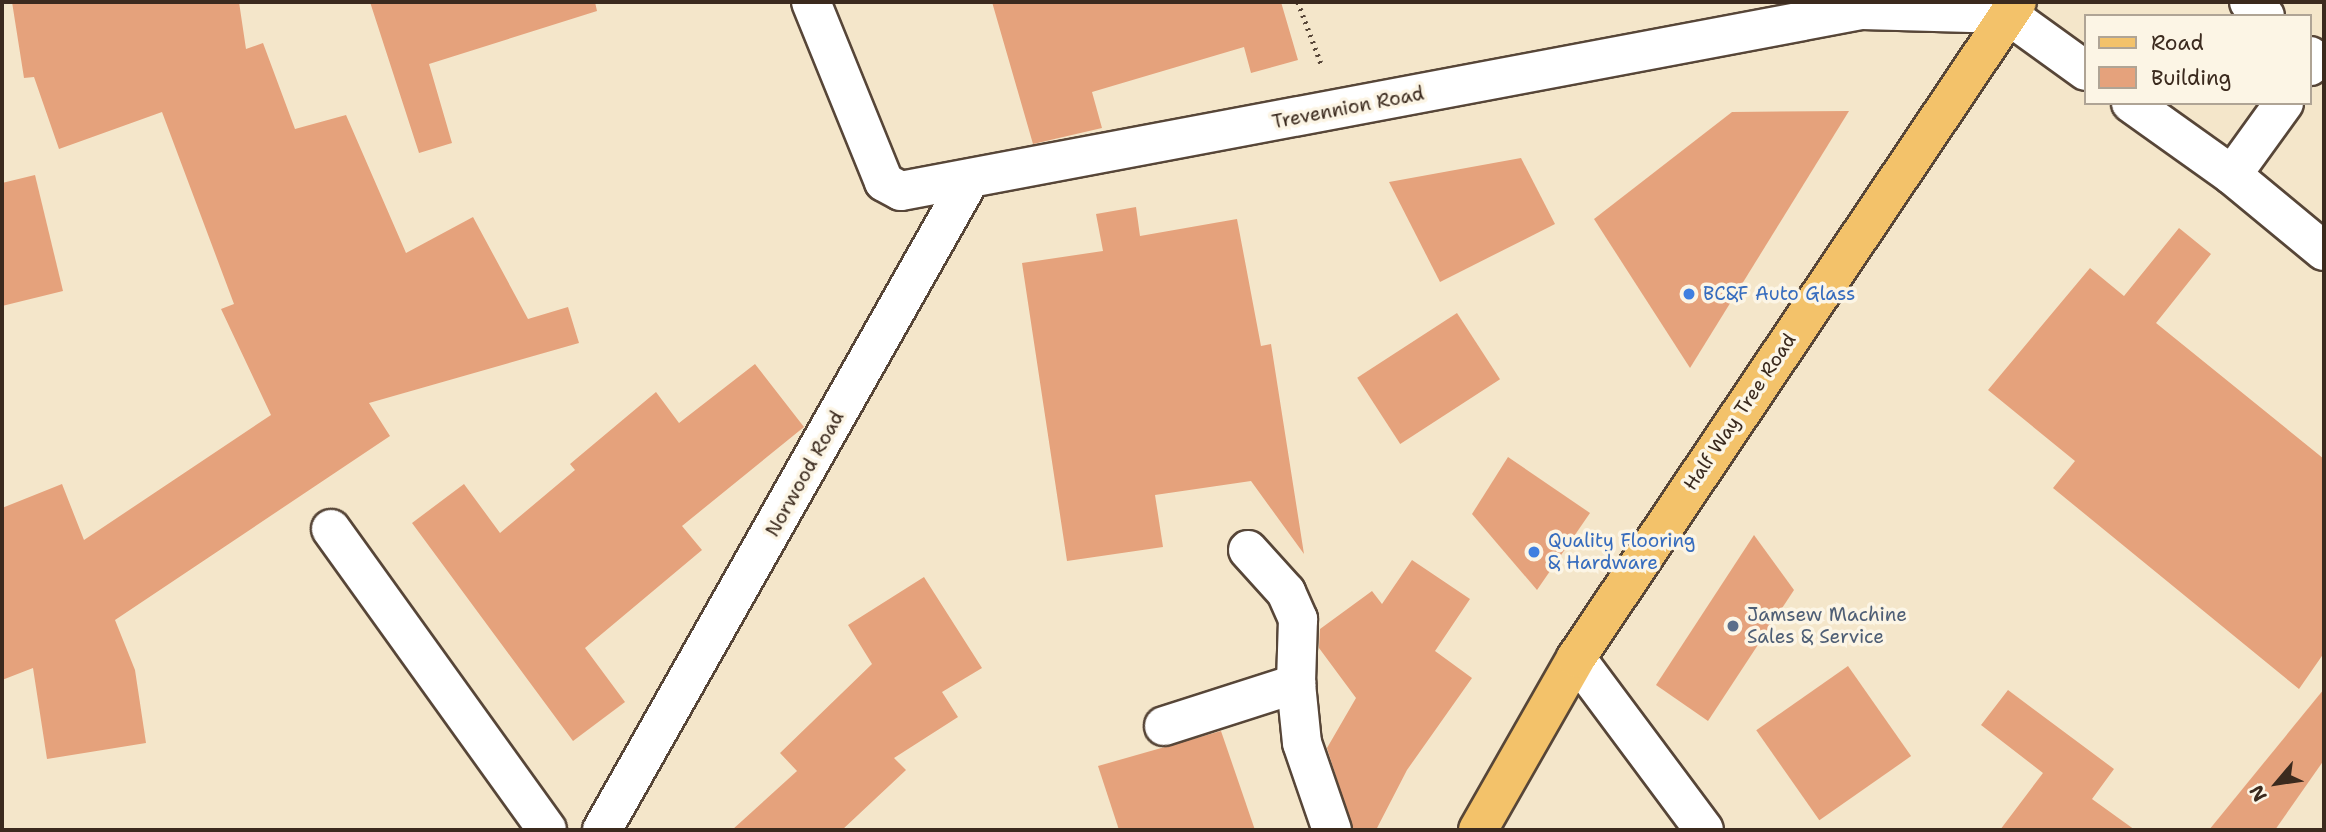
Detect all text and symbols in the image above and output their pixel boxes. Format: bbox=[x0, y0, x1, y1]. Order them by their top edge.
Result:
legend bbox=[2084, 14, 2312, 105]
text: Road bbox=[2151, 29, 2204, 57]
text: Building bbox=[2151, 64, 2231, 92]
street label: Trevennion Road bbox=[1270, 82, 1426, 134]
place label: BC&F Auto Glass bbox=[1703, 283, 1855, 305]
marker: BC&F Auto Glass bbox=[1681, 286, 1697, 302]
street label: Half Way Tree Road bbox=[1679, 329, 1801, 495]
street label: Norwood Road bbox=[761, 407, 849, 541]
place label: Quality Flooring & Hardware bbox=[1548, 530, 1696, 574]
marker: Quality Flooring & Hardware bbox=[1526, 544, 1542, 560]
place label: Jamsew Machine Sales & Service bbox=[1747, 604, 1907, 648]
marker: Jamsew Machine Sales & Service bbox=[1725, 618, 1741, 634]
north arrow bbox=[2242, 748, 2312, 818]
text: N bbox=[2244, 781, 2273, 806]

